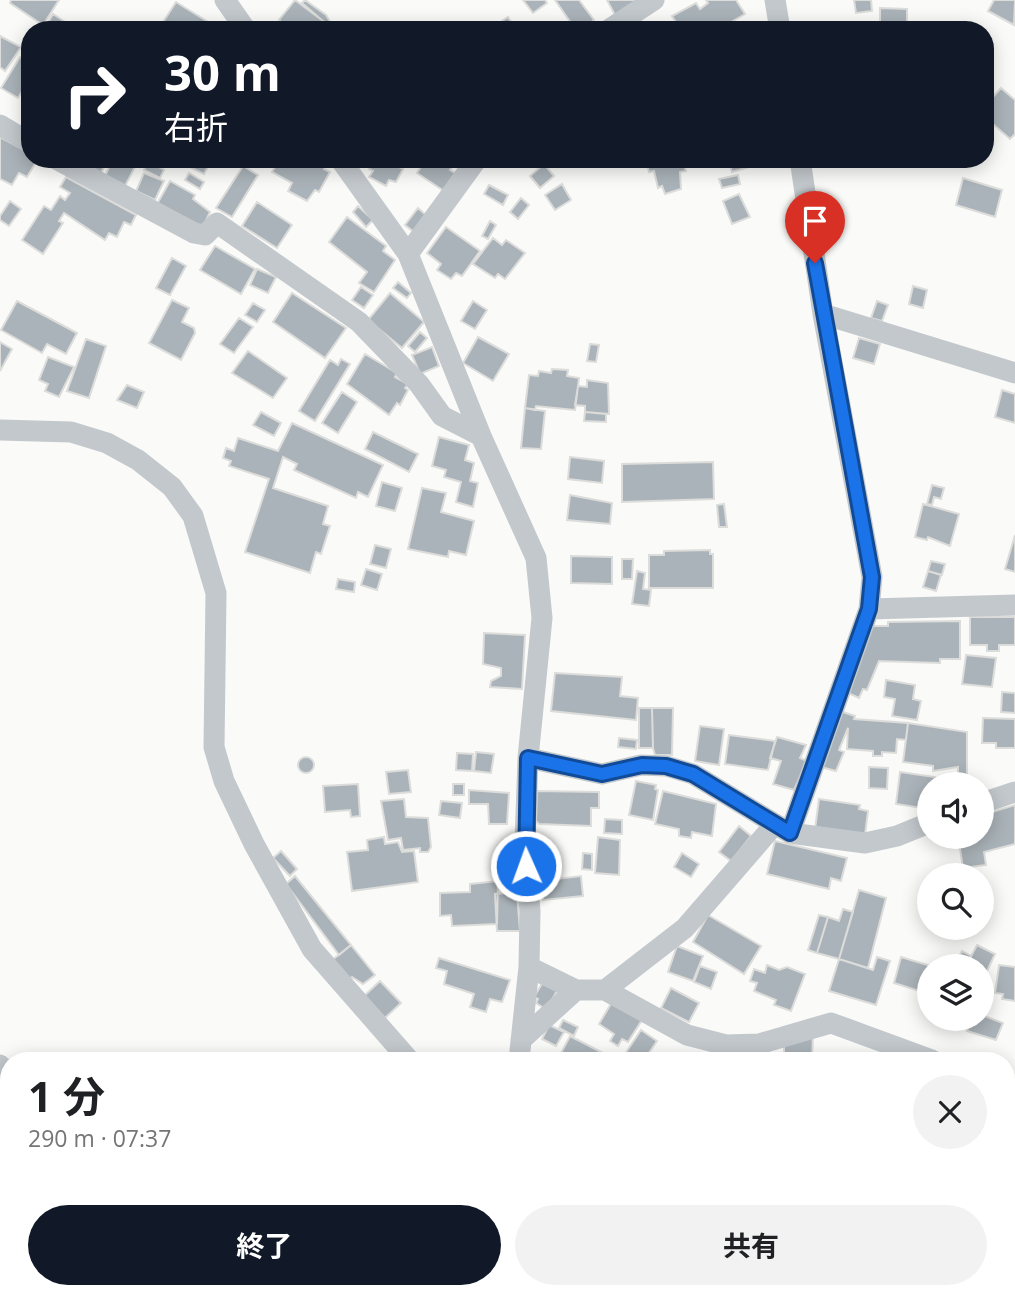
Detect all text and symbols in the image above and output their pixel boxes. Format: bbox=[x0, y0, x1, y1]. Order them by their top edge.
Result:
text: 30 m bbox=[164, 39, 281, 105]
icon: right bbox=[49, 49, 140, 140]
text: 右折 bbox=[164, 105, 228, 148]
pin bbox=[785, 191, 845, 263]
icon: arrive bbox=[796, 202, 834, 240]
map controls bbox=[917, 772, 994, 1031]
button: sound bbox=[917, 772, 994, 849]
position arrow bbox=[489, 829, 563, 903]
button: search bbox=[917, 863, 994, 940]
button: layers bbox=[917, 954, 994, 1031]
text: 1 分 bbox=[28, 1067, 105, 1124]
button: close bbox=[913, 1075, 987, 1149]
text: 290 m · 07:37 bbox=[28, 1122, 171, 1154]
button: 終了 bbox=[28, 1205, 501, 1285]
button: 共有 bbox=[515, 1205, 987, 1285]

